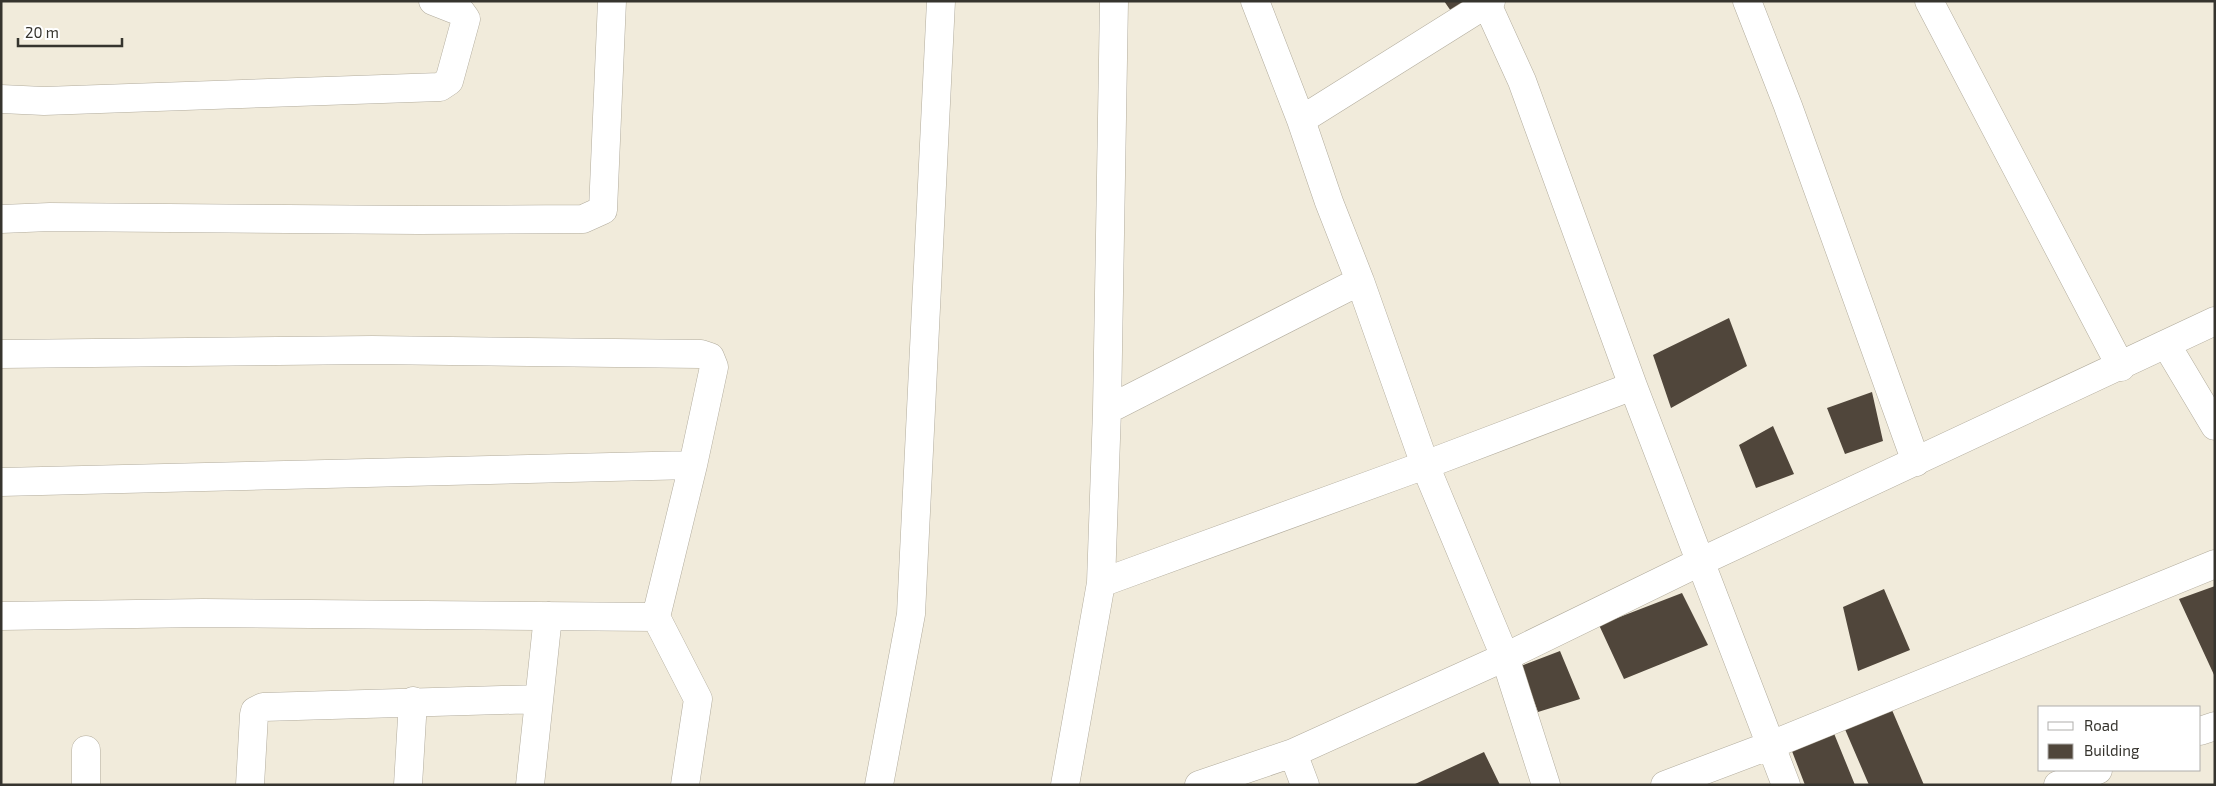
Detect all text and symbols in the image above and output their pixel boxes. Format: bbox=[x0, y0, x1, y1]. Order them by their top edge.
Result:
scale bar bbox=[18, 15, 121, 47]
text: 20 m bbox=[25, 23, 59, 41]
legend bbox=[2038, 706, 2201, 771]
text: Road bbox=[2084, 716, 2119, 734]
text: Building bbox=[2084, 741, 2140, 759]

